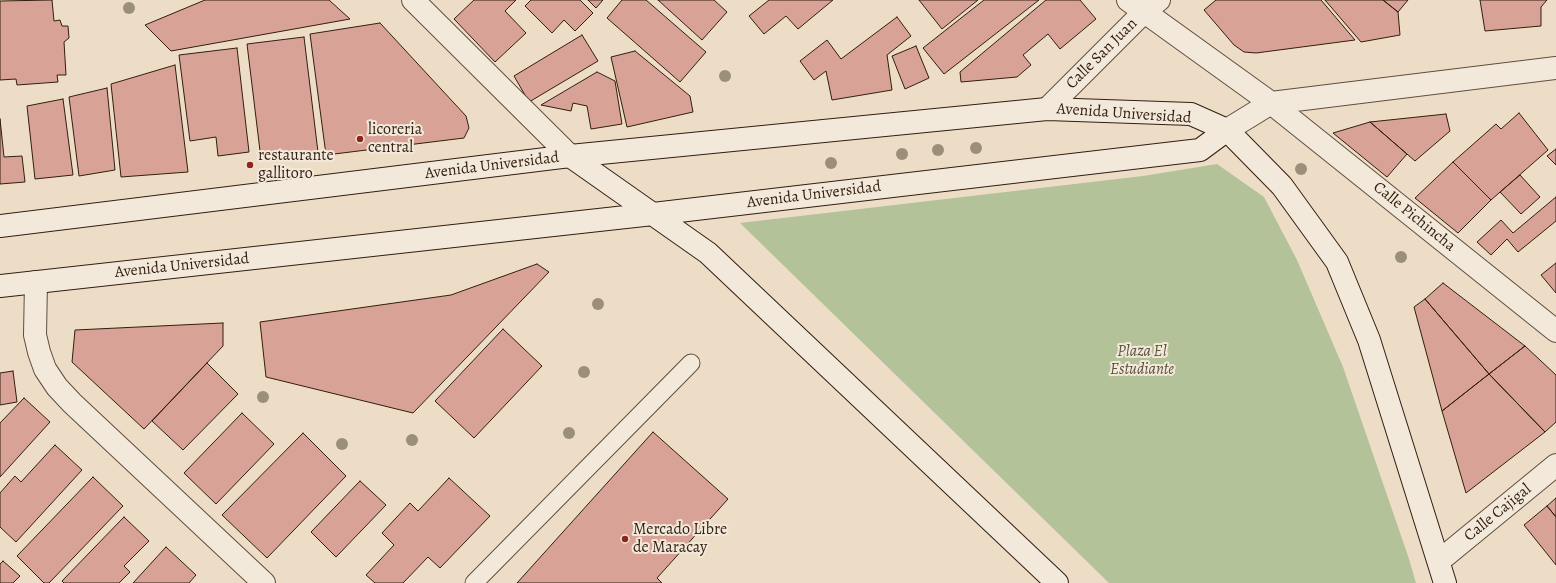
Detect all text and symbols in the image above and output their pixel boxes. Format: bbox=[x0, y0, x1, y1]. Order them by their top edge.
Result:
street label: Calle San Juan bbox=[1062, 14, 1142, 94]
street label: Avenida Universidad bbox=[1056, 100, 1192, 128]
place label: licoreria central bbox=[368, 120, 422, 158]
marker: licoreria central bbox=[355, 134, 365, 144]
place label: restaurante gallitoro bbox=[258, 146, 334, 184]
street label: Avenida Universidad bbox=[424, 148, 560, 184]
marker: restaurante gallitoro bbox=[245, 160, 255, 170]
street label: Avenida Universidad bbox=[746, 177, 882, 213]
street label: Calle Pichincha bbox=[1369, 178, 1459, 256]
street label: Avenida Universidad bbox=[114, 249, 250, 283]
park label: Plaza El Estudiante bbox=[1110, 342, 1174, 380]
street label: Calle Cajigal bbox=[1461, 480, 1535, 546]
place label: Mercado Libre de Maracay bbox=[633, 520, 727, 558]
marker: Mercado Libre de Maracay bbox=[620, 534, 630, 544]

